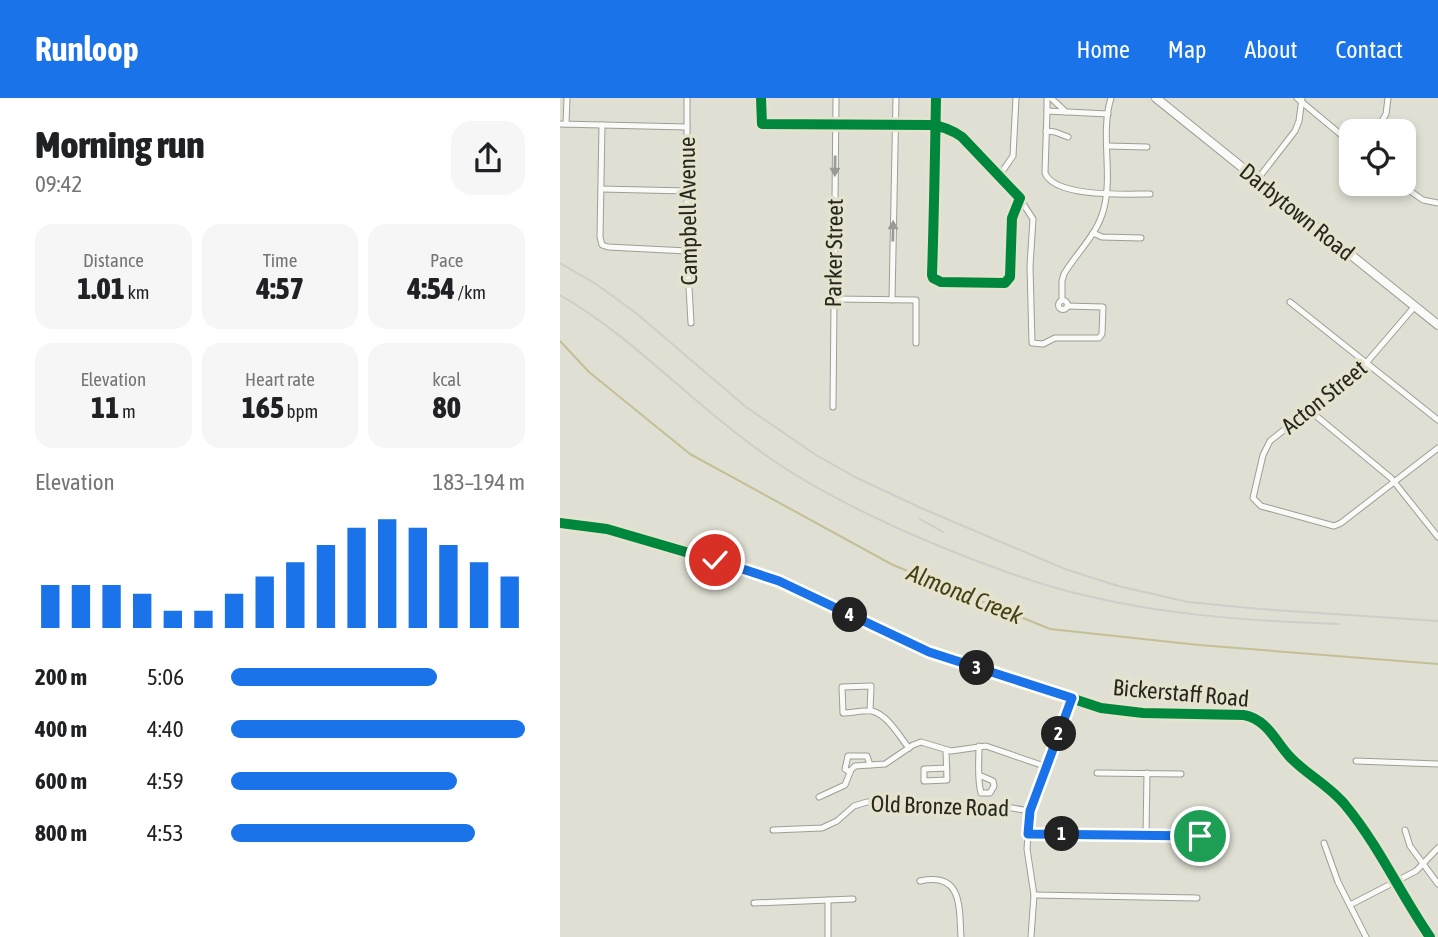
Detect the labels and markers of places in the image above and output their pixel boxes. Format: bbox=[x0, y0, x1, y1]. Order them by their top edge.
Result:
pin bbox=[685, 530, 745, 590]
pin: 4 bbox=[832, 598, 868, 632]
pin: 3 bbox=[960, 650, 994, 686]
pin: 2 bbox=[1042, 716, 1076, 752]
pin bbox=[1170, 806, 1230, 866]
pin: 1 bbox=[1044, 816, 1080, 852]

